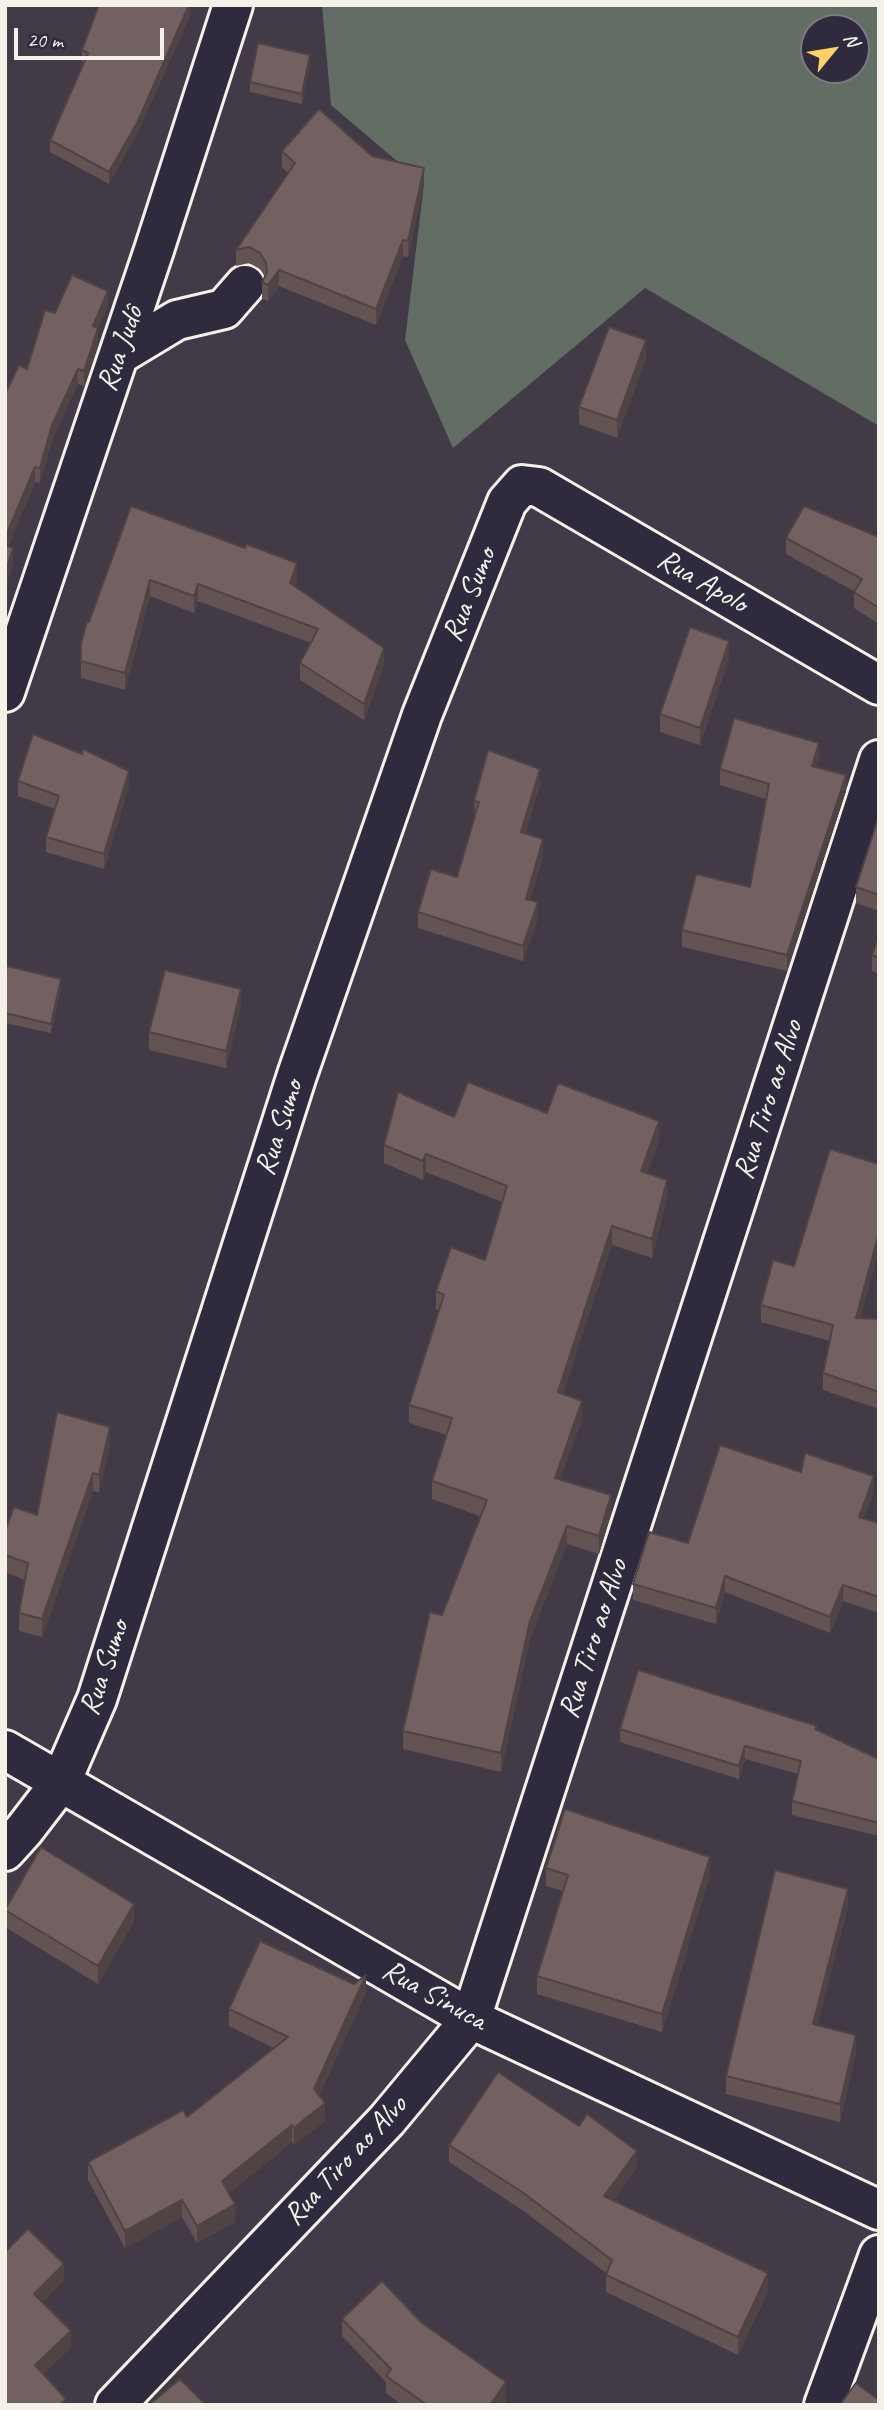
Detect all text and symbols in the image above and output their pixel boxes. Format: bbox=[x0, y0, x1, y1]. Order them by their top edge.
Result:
scale bar bbox=[18, 14, 168, 58]
north arrow bbox=[800, 14, 870, 84]
text: 20 m bbox=[27, 27, 63, 53]
text: N bbox=[838, 28, 865, 51]
street label: Rua Judô bbox=[90, 302, 152, 396]
street label: Rua Apolo bbox=[650, 542, 754, 622]
street label: Rua Sumo bbox=[435, 543, 505, 647]
street label: Rua Tiro ao Alvo bbox=[726, 1016, 812, 1184]
street label: Rua Sumo bbox=[248, 1076, 312, 1180]
street label: Rua Tiro ao Alvo bbox=[551, 1555, 637, 1723]
street label: Rua Sumo bbox=[72, 1616, 138, 1720]
street label: Rua Sinuca bbox=[375, 1953, 493, 2039]
street label: Rua Tiro ao Alvo bbox=[276, 2088, 416, 2234]

